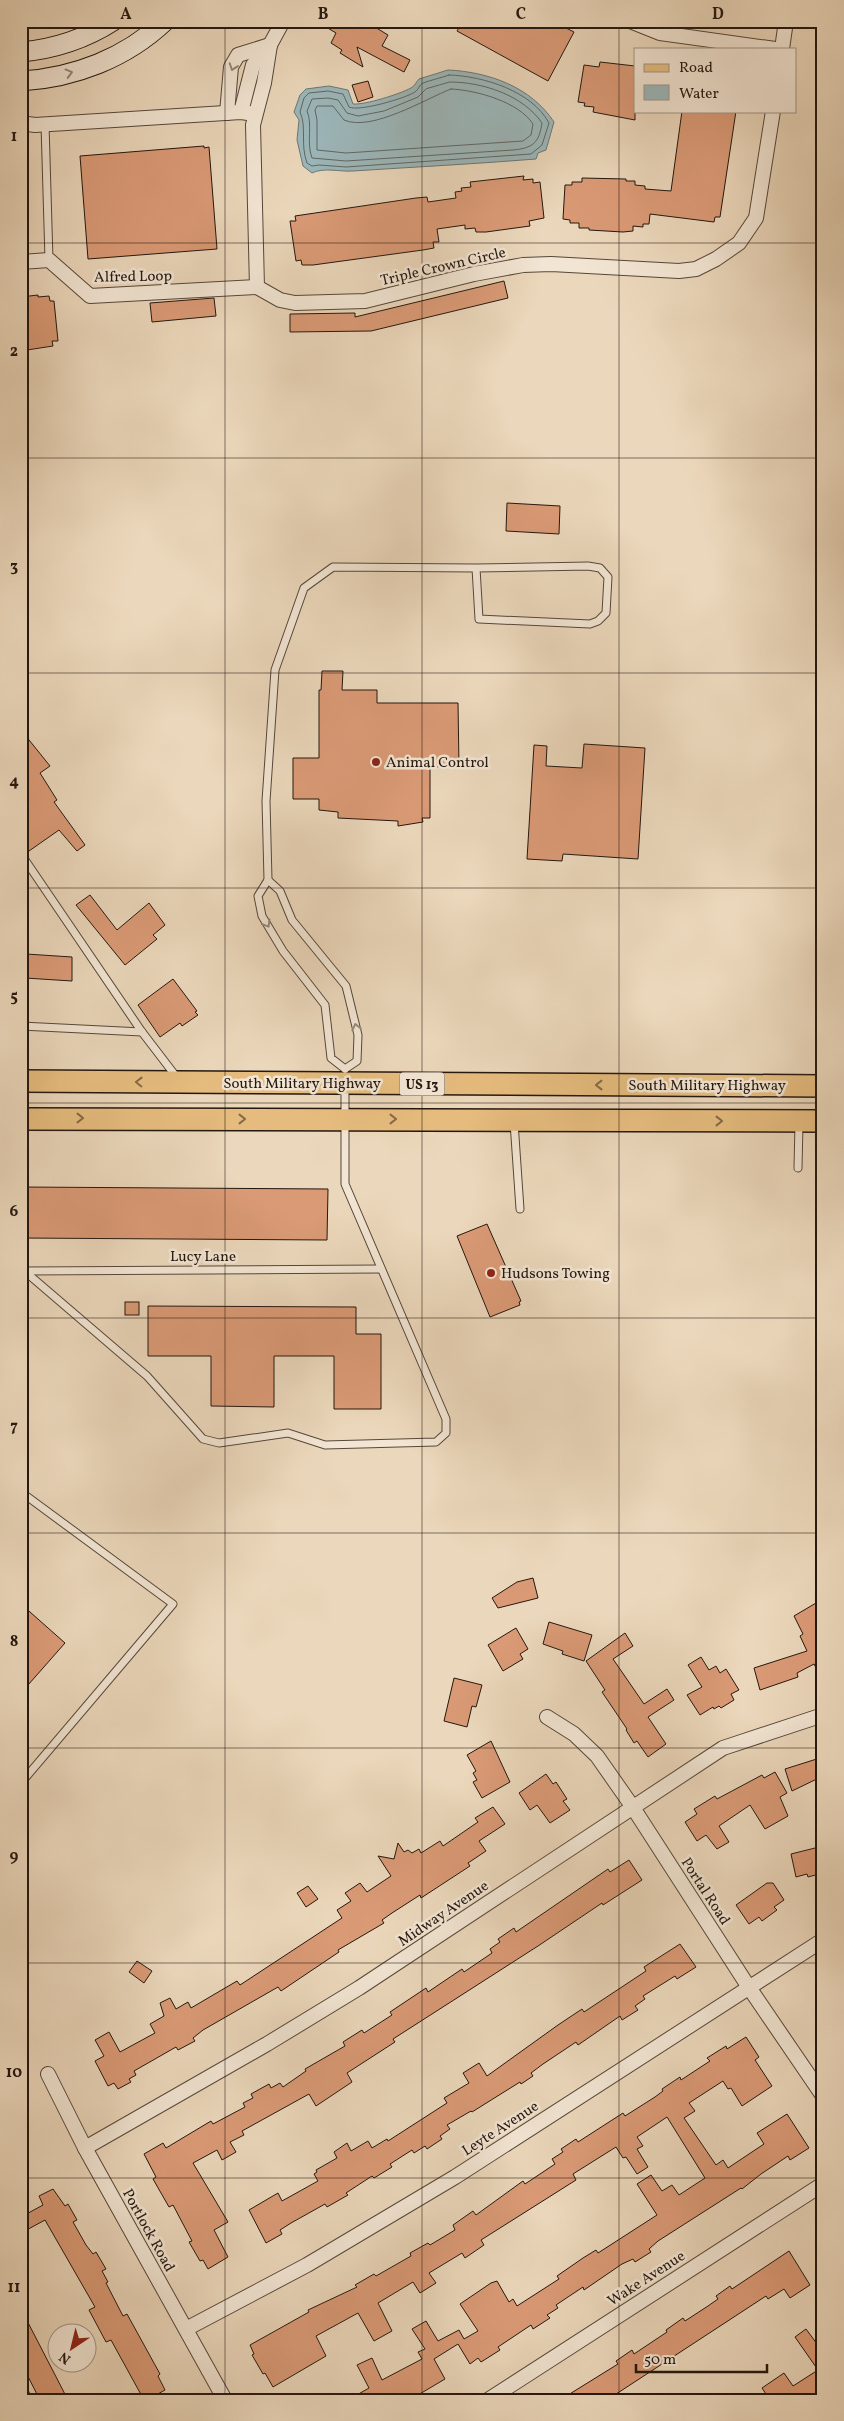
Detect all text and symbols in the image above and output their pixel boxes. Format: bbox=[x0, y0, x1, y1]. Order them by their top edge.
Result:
text: A bbox=[120, 4, 132, 26]
text: B bbox=[318, 4, 329, 26]
text: C bbox=[516, 4, 526, 26]
text: D bbox=[712, 4, 724, 26]
legend bbox=[634, 48, 796, 112]
text: Road bbox=[679, 58, 713, 79]
one-way arrow bbox=[229, 62, 239, 71]
one-way arrow bbox=[65, 68, 74, 79]
text: Water bbox=[679, 84, 719, 105]
text: 1 bbox=[11, 126, 17, 148]
street label: Triple Crown Circle bbox=[379, 243, 508, 292]
street label: Alfred Loop bbox=[94, 266, 172, 289]
text: 2 bbox=[10, 341, 18, 363]
text: 3 bbox=[10, 556, 18, 578]
place label: Animal Control bbox=[386, 753, 489, 774]
marker: Animal Control bbox=[370, 756, 382, 768]
text: 4 bbox=[9, 771, 19, 793]
one-way arrow bbox=[260, 918, 270, 927]
text: 5 bbox=[10, 986, 18, 1008]
one-way arrow bbox=[351, 1022, 362, 1031]
road number: US 13 bbox=[400, 1072, 444, 1096]
street label: South Military Highway bbox=[223, 1074, 381, 1095]
street label: South Military Highway bbox=[628, 1076, 786, 1097]
one-way arrow bbox=[135, 1077, 143, 1088]
one-way arrow bbox=[595, 1080, 602, 1090]
one-way arrow bbox=[76, 1113, 84, 1123]
one-way arrow bbox=[239, 1114, 247, 1124]
one-way arrow bbox=[390, 1114, 397, 1124]
one-way arrow bbox=[715, 1116, 723, 1126]
text: 6 bbox=[10, 1201, 19, 1223]
street label: Lucy Lane bbox=[170, 1247, 236, 1268]
place label: Hudsons Towing bbox=[501, 1264, 610, 1285]
marker: Hudsons Towing bbox=[485, 1267, 497, 1279]
text: 7 bbox=[10, 1416, 18, 1438]
text: 8 bbox=[10, 1631, 18, 1653]
text: 9 bbox=[10, 1846, 19, 1868]
street label: Portal Road bbox=[675, 1854, 734, 1930]
street label: Midway Avenue bbox=[394, 1876, 493, 1952]
text: 10 bbox=[6, 2062, 22, 2084]
street label: Leyte Avenue bbox=[458, 2097, 543, 2162]
street label: Portlock Road bbox=[116, 2185, 179, 2276]
street label: Wake Avenue bbox=[604, 2246, 690, 2312]
text: 11 bbox=[8, 2277, 20, 2299]
north arrow bbox=[48, 2324, 98, 2374]
scale bar bbox=[636, 2341, 768, 2373]
text: N bbox=[56, 2347, 75, 2368]
text: 50 m bbox=[644, 2350, 676, 2371]

